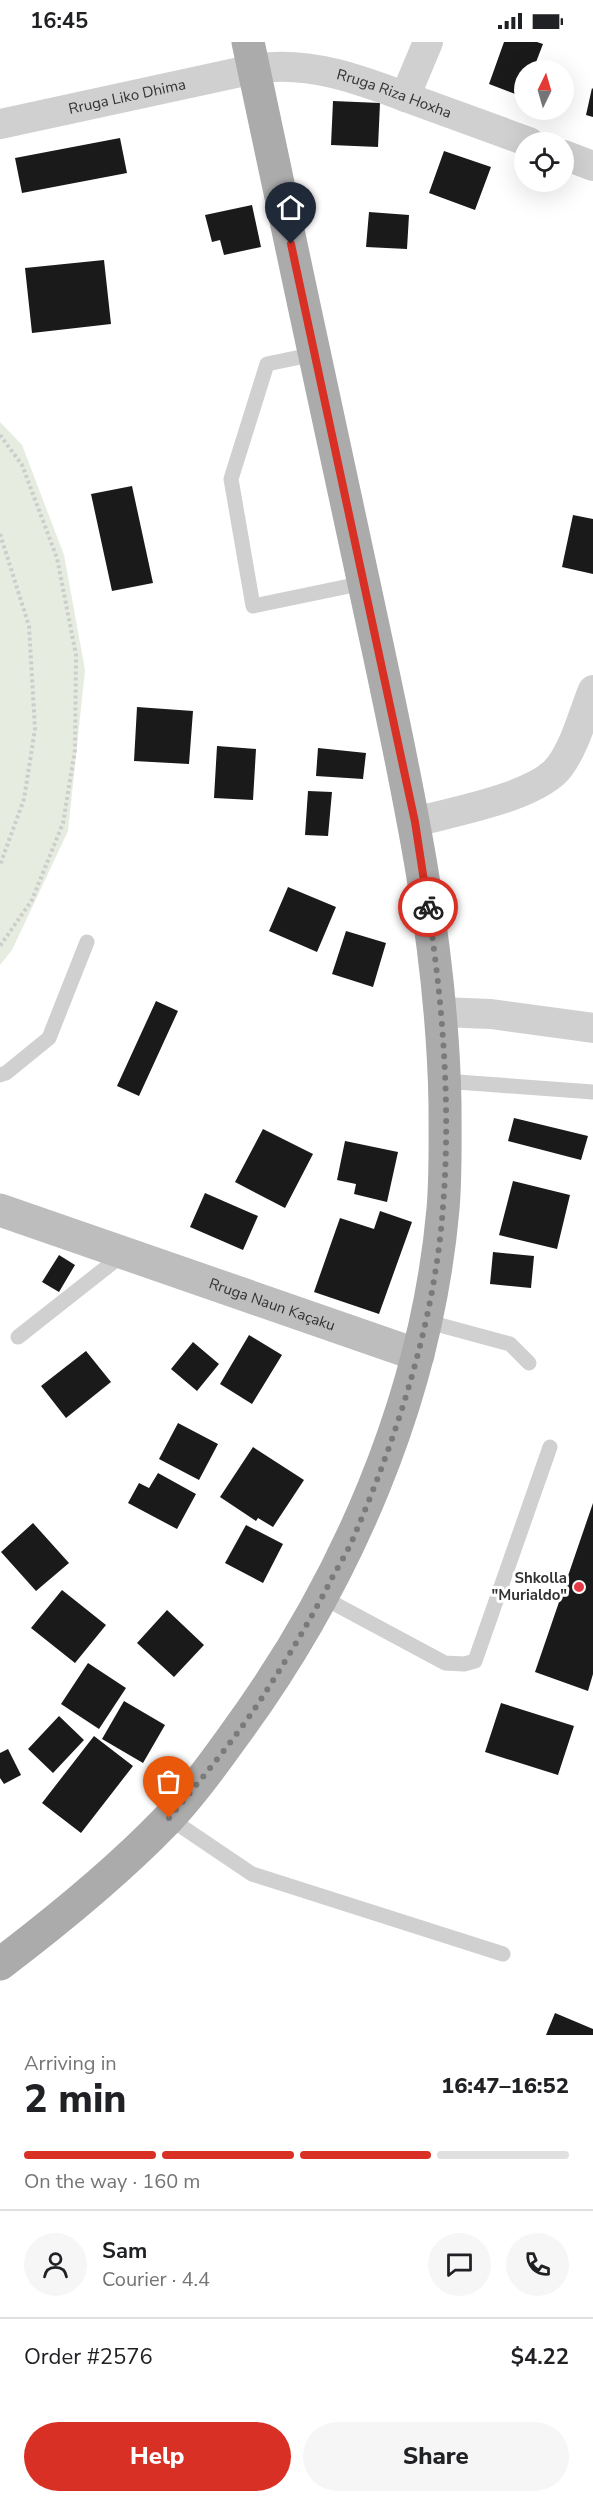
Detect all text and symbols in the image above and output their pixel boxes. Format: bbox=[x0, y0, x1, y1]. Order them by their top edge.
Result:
text: 16:45 bbox=[30, 6, 88, 36]
north arrow bbox=[514, 60, 574, 120]
map controls bbox=[514, 60, 574, 192]
street label: Rruga Riza Hoxha bbox=[335, 64, 454, 123]
street label: Rruga Liko Dhima bbox=[67, 74, 188, 119]
button: locate bbox=[514, 132, 574, 192]
pin bbox=[265, 182, 316, 244]
icon: home bbox=[274, 191, 307, 224]
courier bbox=[398, 877, 458, 937]
icon: bike bbox=[412, 891, 445, 924]
street label: Rruga Naun Kaçaku bbox=[206, 1273, 338, 1336]
place label: Shkolla "Murialdo" bbox=[492, 1568, 567, 1605]
marker: Shkolla "Murialdo" bbox=[572, 1580, 586, 1594]
pin bbox=[143, 1756, 194, 1818]
icon: bag bbox=[152, 1765, 185, 1798]
text: Arriving in bbox=[24, 2050, 117, 2077]
text: 16:47–16:52 bbox=[441, 2071, 569, 2101]
text: 2 min bbox=[24, 2073, 127, 2126]
text: On the way · 160 m bbox=[24, 2168, 200, 2195]
button: person bbox=[24, 2233, 87, 2296]
button: chat bbox=[428, 2233, 491, 2296]
button: phone bbox=[506, 2233, 569, 2296]
text: Sam bbox=[102, 2236, 147, 2266]
text: Courier · 4.4 bbox=[102, 2266, 210, 2293]
text: Order #2576 bbox=[24, 2342, 153, 2372]
text: $4.22 bbox=[511, 2342, 569, 2372]
button: Help bbox=[24, 2422, 291, 2491]
button: Share bbox=[303, 2422, 569, 2491]

